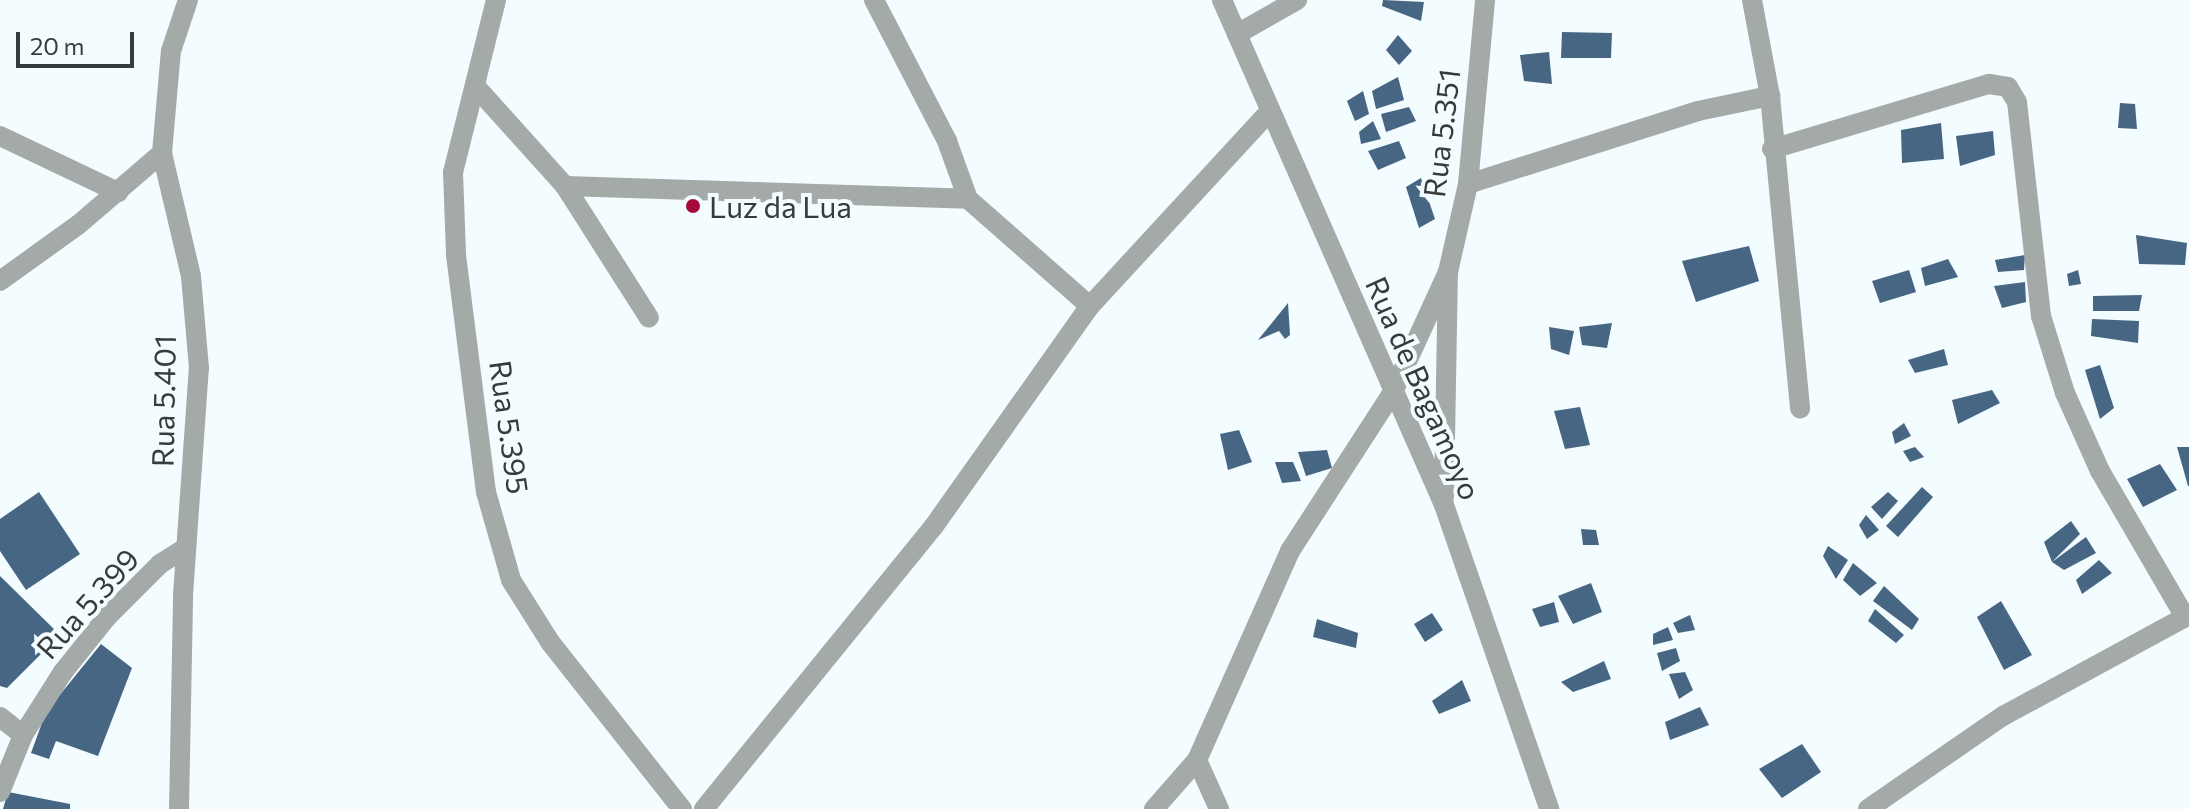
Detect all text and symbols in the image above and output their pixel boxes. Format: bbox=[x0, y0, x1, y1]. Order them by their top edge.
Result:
scale bar bbox=[20, 16, 138, 66]
text: 20 m bbox=[30, 31, 84, 60]
street label: Rua 5.351 bbox=[1415, 67, 1467, 199]
place label: Luz da Lua bbox=[709, 188, 852, 224]
marker: Luz da Lua bbox=[684, 197, 702, 215]
street label: Rua de Bagamoyo bbox=[1359, 271, 1489, 505]
street label: Rua 5.401 bbox=[144, 335, 182, 467]
street label: Rua 5.395 bbox=[483, 358, 537, 496]
street label: Rua 5.399 bbox=[28, 541, 146, 665]

